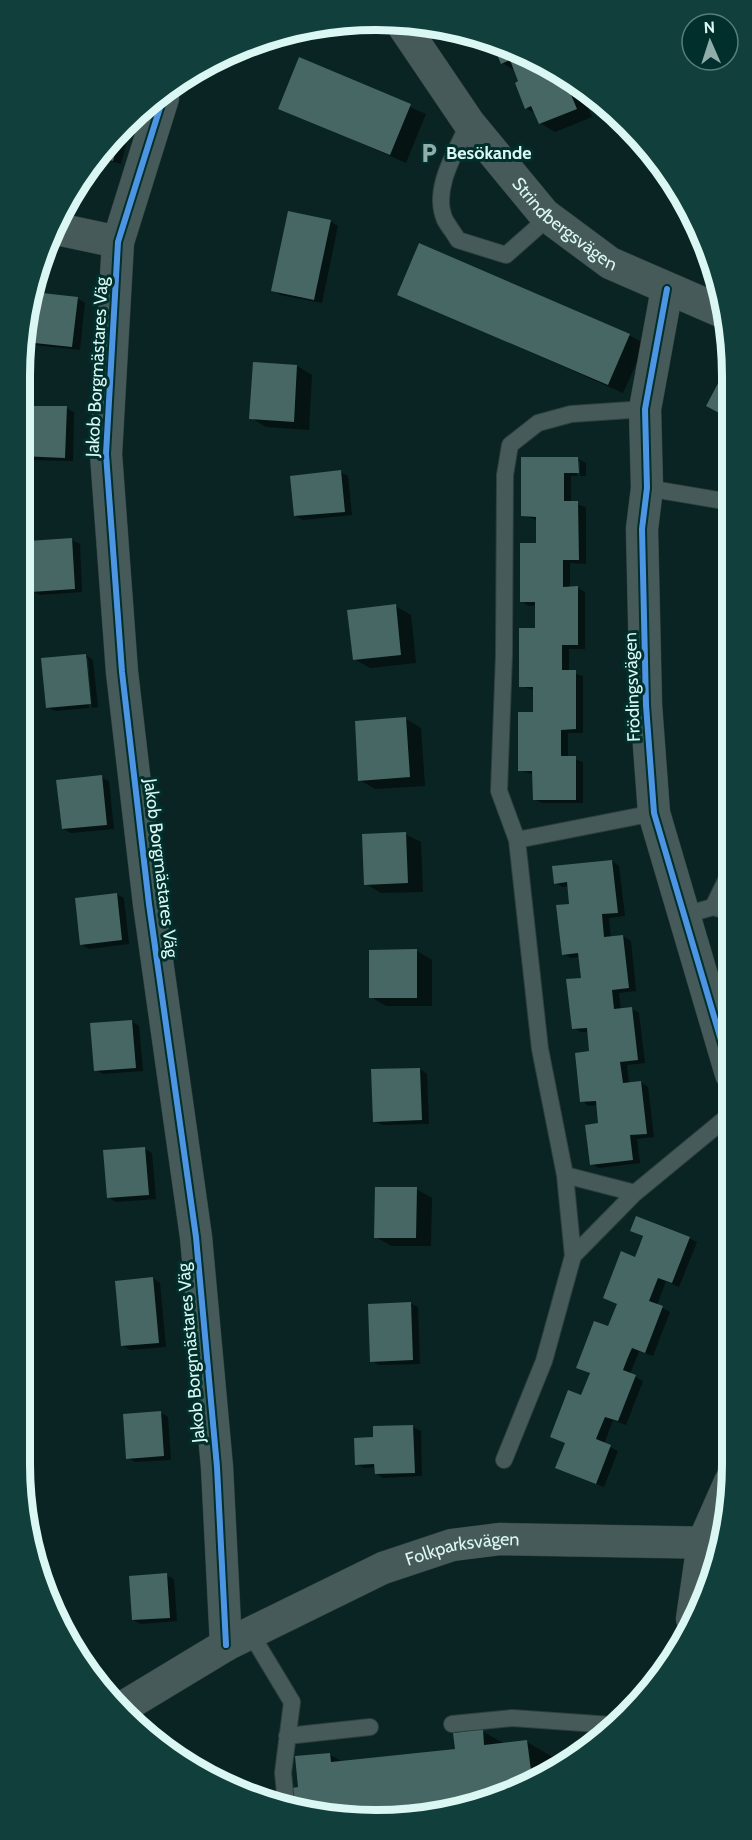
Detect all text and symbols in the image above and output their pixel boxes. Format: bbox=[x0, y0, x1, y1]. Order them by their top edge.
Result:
north arrow bbox=[680, 12, 740, 72]
text: N bbox=[703, 18, 715, 37]
parking icon: Besökande bbox=[417, 141, 441, 165]
place label: Besökande bbox=[446, 142, 532, 164]
street label: Strindbergsvägen bbox=[507, 173, 620, 276]
street label: Jakob Borgmästares Väg bbox=[81, 275, 113, 459]
street label: Frödingsvägen bbox=[619, 632, 645, 742]
street label: Jakob Borgmästares Väg bbox=[139, 776, 183, 960]
street label: Jakob Borgmästares Väg bbox=[172, 1261, 210, 1445]
street label: Folkparksvägen bbox=[402, 1528, 520, 1571]

